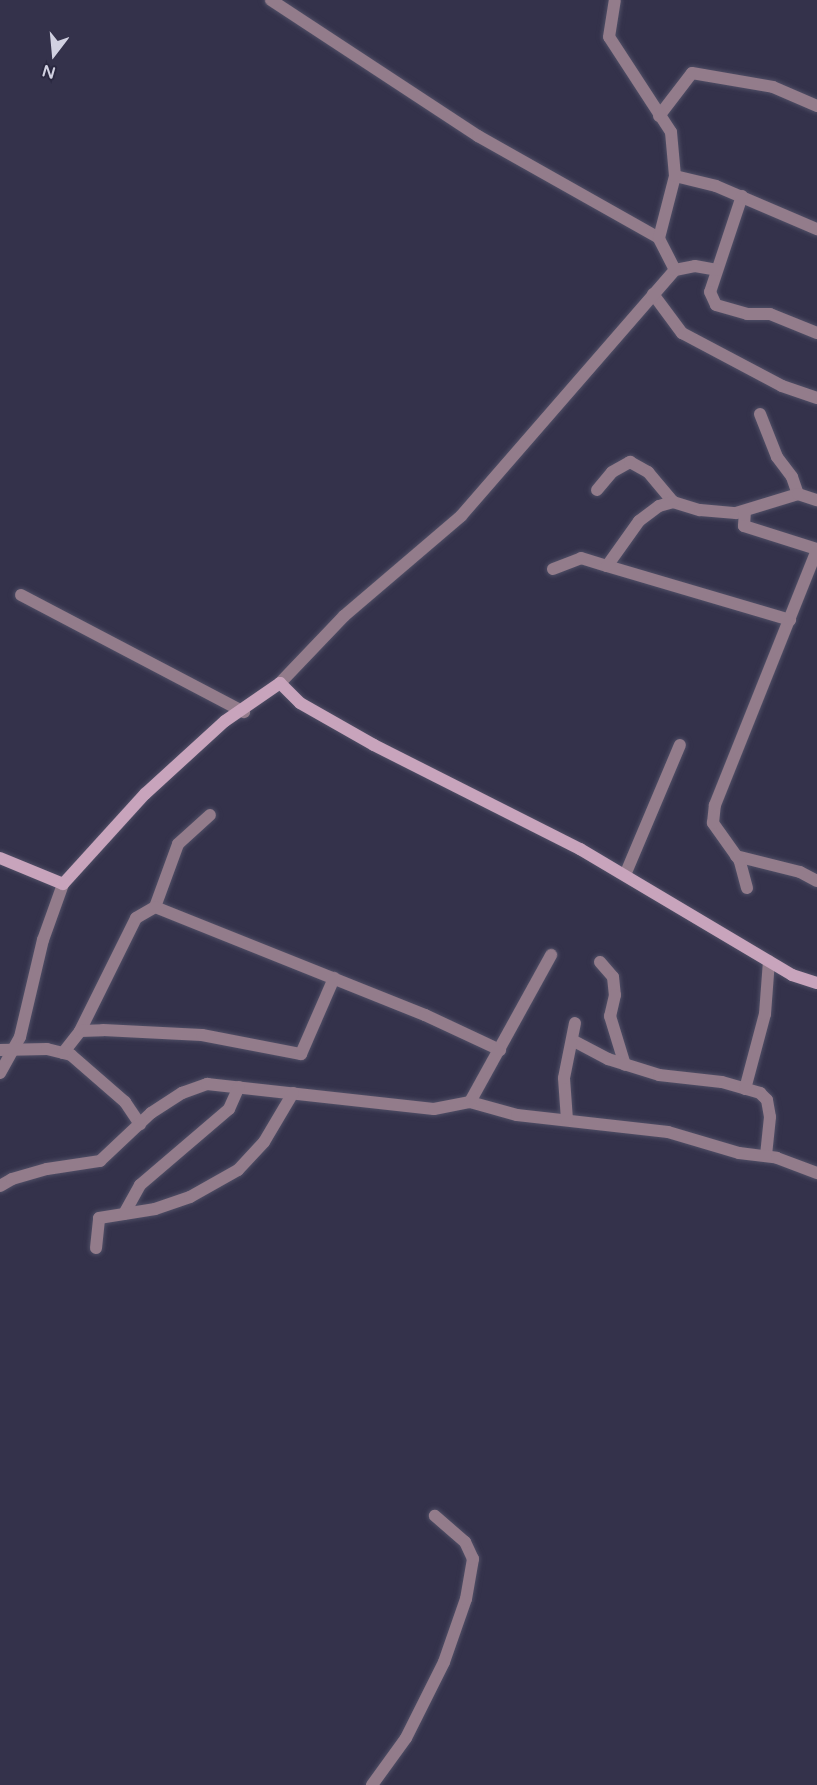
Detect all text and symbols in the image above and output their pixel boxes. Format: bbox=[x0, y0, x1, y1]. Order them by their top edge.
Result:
north arrow bbox=[24, 24, 84, 84]
text: N bbox=[40, 60, 58, 83]

